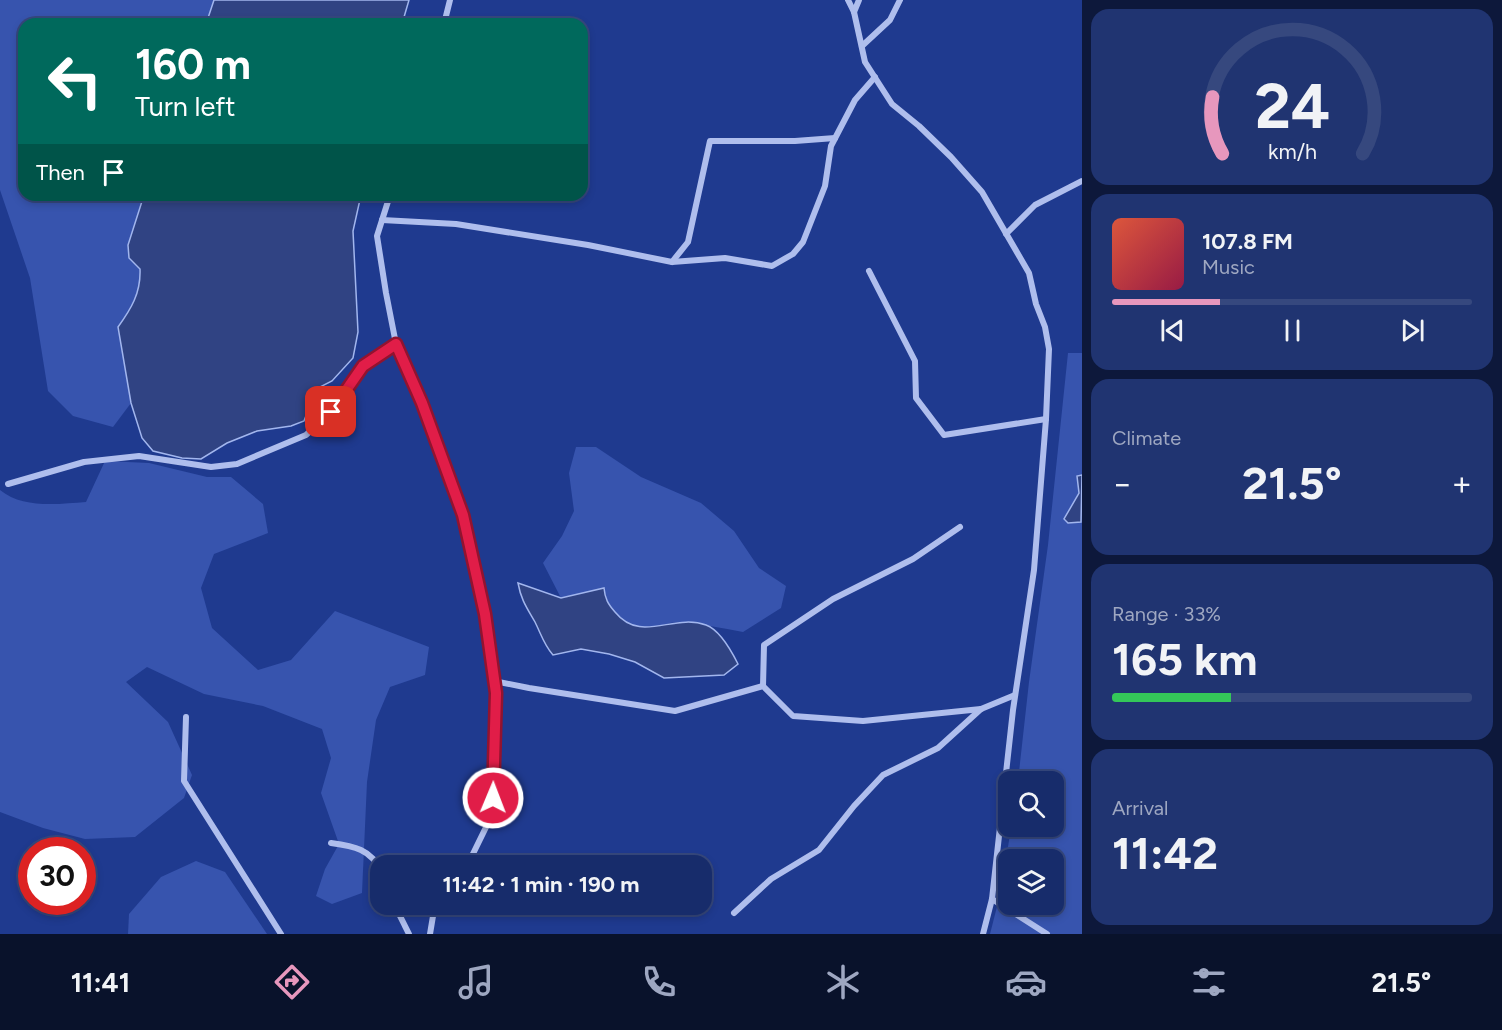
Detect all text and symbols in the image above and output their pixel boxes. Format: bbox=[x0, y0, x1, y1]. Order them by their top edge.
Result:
text: 160 m bbox=[135, 39, 251, 90]
icon: left bbox=[36, 42, 114, 120]
text: 24 bbox=[1254, 69, 1330, 144]
text: Turn left bbox=[135, 90, 235, 123]
text: km/h bbox=[1268, 139, 1316, 164]
icon: arrive bbox=[97, 156, 130, 189]
text: Then bbox=[36, 159, 85, 186]
text: 107.8 FM bbox=[1202, 228, 1293, 255]
text: Music bbox=[1202, 255, 1255, 279]
icon: previous bbox=[1156, 314, 1189, 347]
icon: pause bbox=[1276, 314, 1309, 347]
icon: next bbox=[1396, 314, 1429, 347]
pin bbox=[305, 386, 356, 437]
icon: arrive bbox=[314, 395, 347, 428]
text: Climate bbox=[1112, 426, 1181, 450]
text: 21.5° bbox=[1242, 456, 1342, 510]
text: − bbox=[1112, 464, 1133, 503]
text: + bbox=[1451, 464, 1472, 503]
text: Range · 33% bbox=[1112, 602, 1221, 626]
text: 165 km bbox=[1112, 632, 1257, 686]
position arrow bbox=[461, 766, 525, 830]
map controls bbox=[998, 771, 1064, 915]
button: search bbox=[998, 771, 1064, 837]
text: Arrival bbox=[1112, 796, 1168, 820]
text: 11:42 bbox=[1112, 826, 1218, 880]
speed limit sign: 30 bbox=[18, 837, 96, 915]
button: layers bbox=[998, 849, 1064, 915]
text: 11:42 · 1 min · 190 m bbox=[443, 871, 639, 898]
icon: directions bbox=[271, 961, 313, 1003]
icon: music bbox=[455, 961, 497, 1003]
icon: phone bbox=[638, 961, 680, 1003]
icon: climate bbox=[822, 961, 864, 1003]
icon: car bbox=[1005, 961, 1047, 1003]
icon: filters bbox=[1188, 961, 1230, 1003]
text: 11:41 bbox=[71, 966, 130, 999]
text: 21.5° bbox=[1372, 966, 1431, 999]

